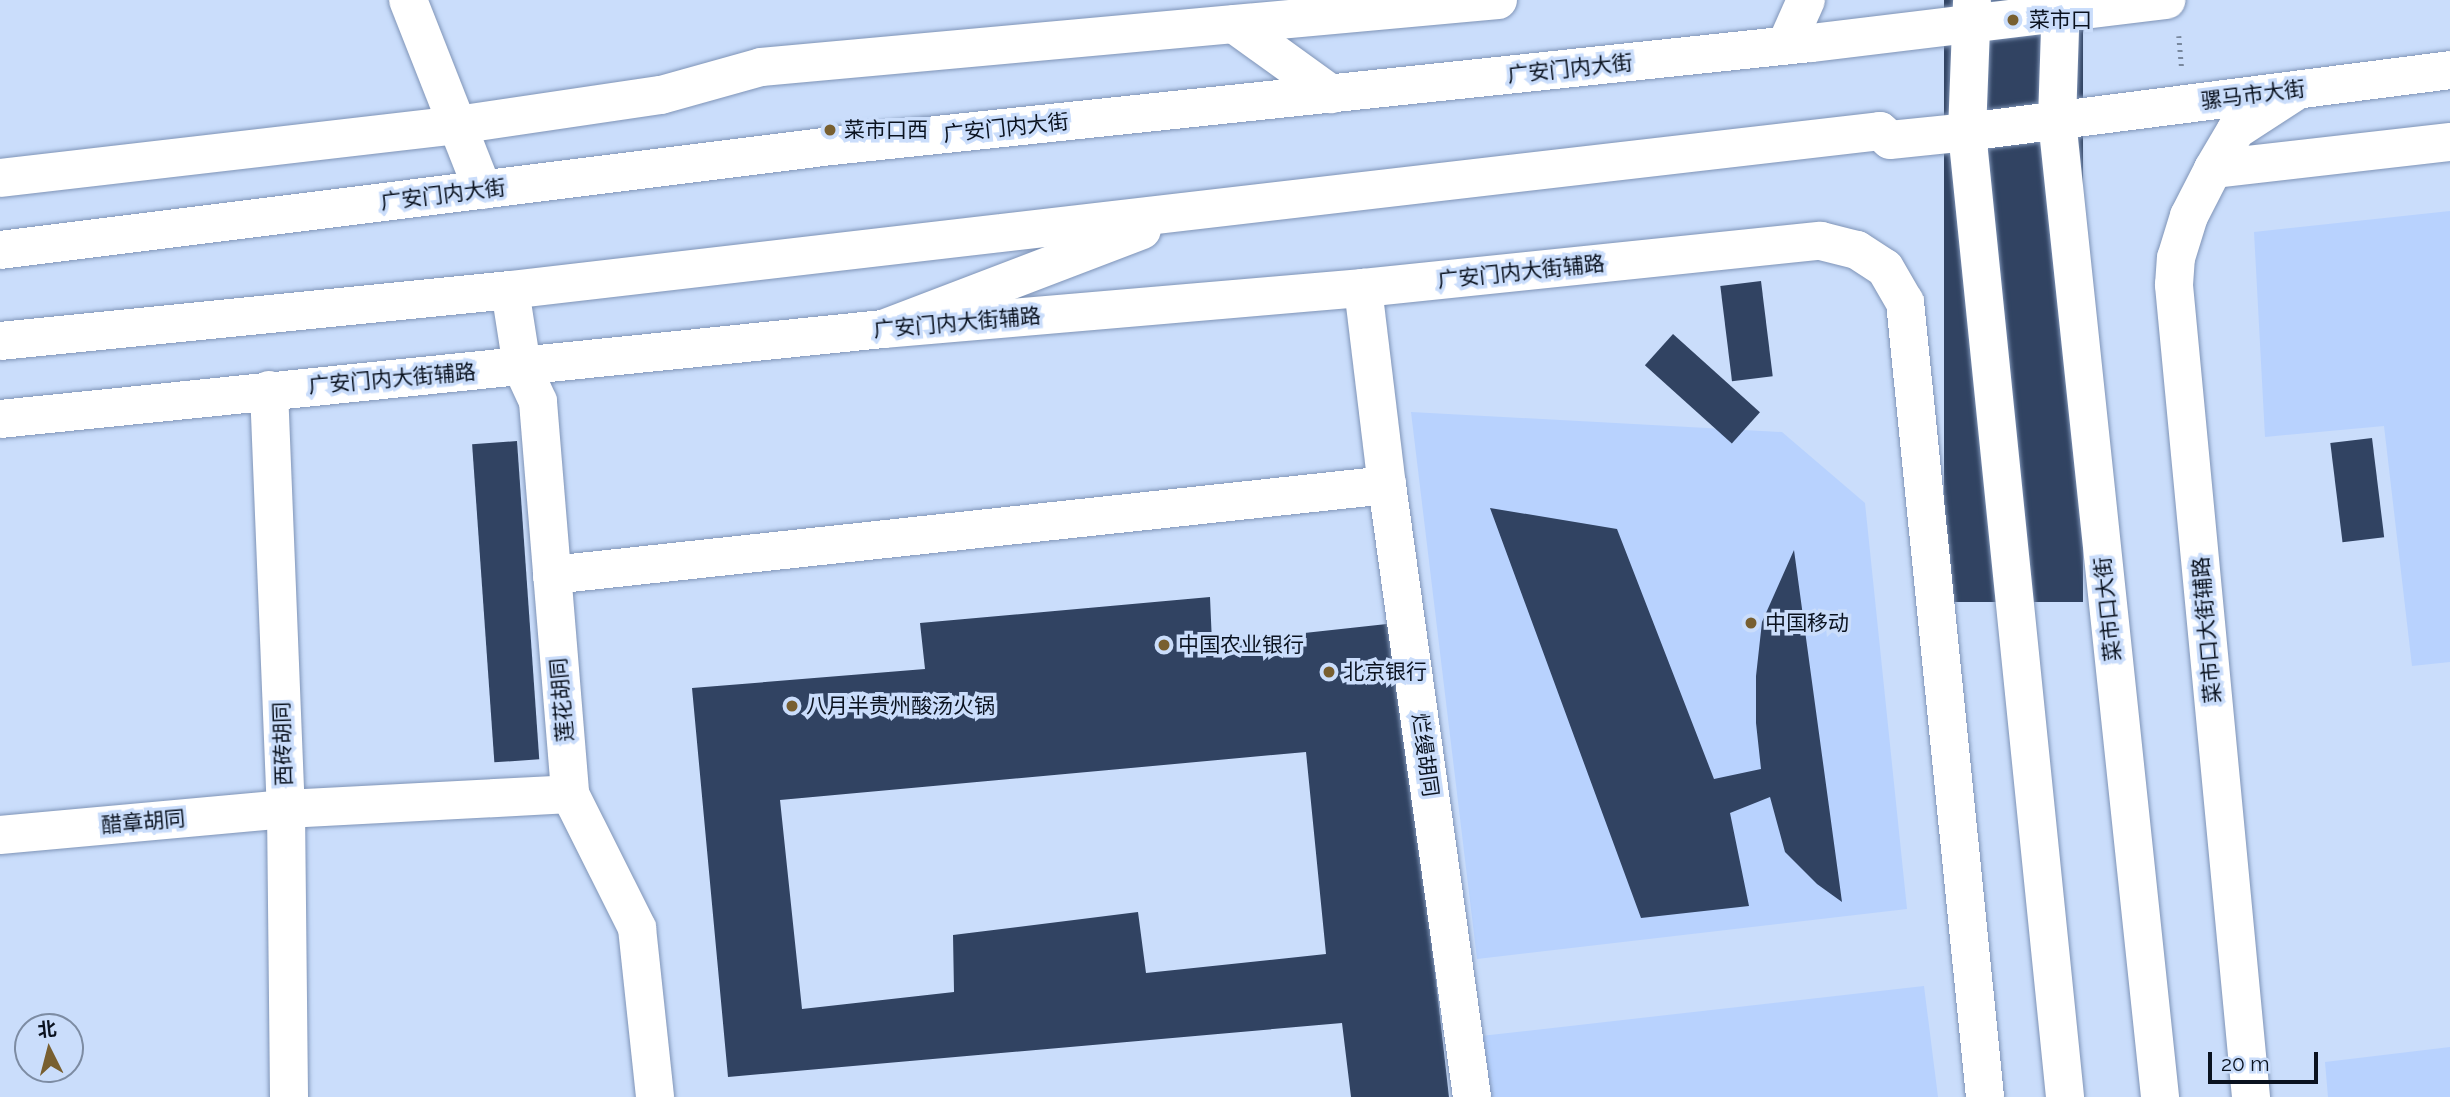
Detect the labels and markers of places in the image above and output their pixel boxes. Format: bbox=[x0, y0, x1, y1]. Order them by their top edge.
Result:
place label: 菜市口 bbox=[2029, 7, 2092, 33]
marker: 菜市口 bbox=[2003, 10, 2023, 30]
place label: 菜市口西 bbox=[844, 117, 928, 143]
marker: 菜市口西 bbox=[822, 122, 838, 138]
place label: 中国移动 bbox=[1765, 610, 1849, 636]
marker: 中国移动 bbox=[1743, 615, 1759, 631]
place label: 中国农业银行 bbox=[1178, 632, 1304, 658]
marker: 中国农业银行 bbox=[1156, 637, 1172, 653]
place label: 北京银行 bbox=[1343, 659, 1427, 685]
marker: 北京银行 bbox=[1321, 664, 1337, 680]
place label: 八月半贵州酸汤火锅 bbox=[806, 693, 995, 719]
marker: 八月半贵州酸汤火锅 bbox=[784, 698, 800, 714]

